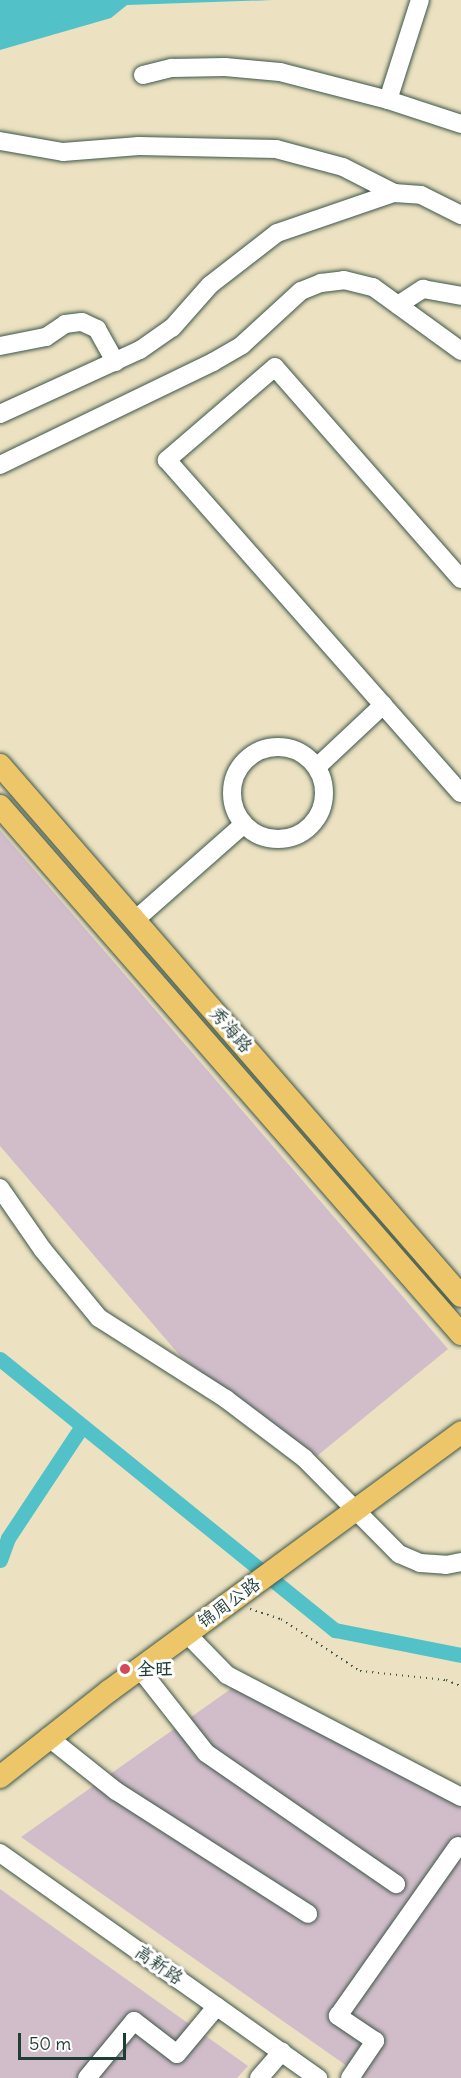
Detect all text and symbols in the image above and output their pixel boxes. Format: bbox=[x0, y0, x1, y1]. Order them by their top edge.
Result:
street label: 秀海路 bbox=[205, 1003, 257, 1057]
street label: 锦周公路 bbox=[194, 1573, 264, 1633]
place label: 全旺 bbox=[137, 1658, 173, 1680]
marker: 全旺 bbox=[118, 1662, 132, 1676]
street label: 高新路 bbox=[131, 1941, 187, 1989]
scale bar bbox=[21, 2021, 129, 2059]
text: 50 m bbox=[29, 2032, 71, 2055]

